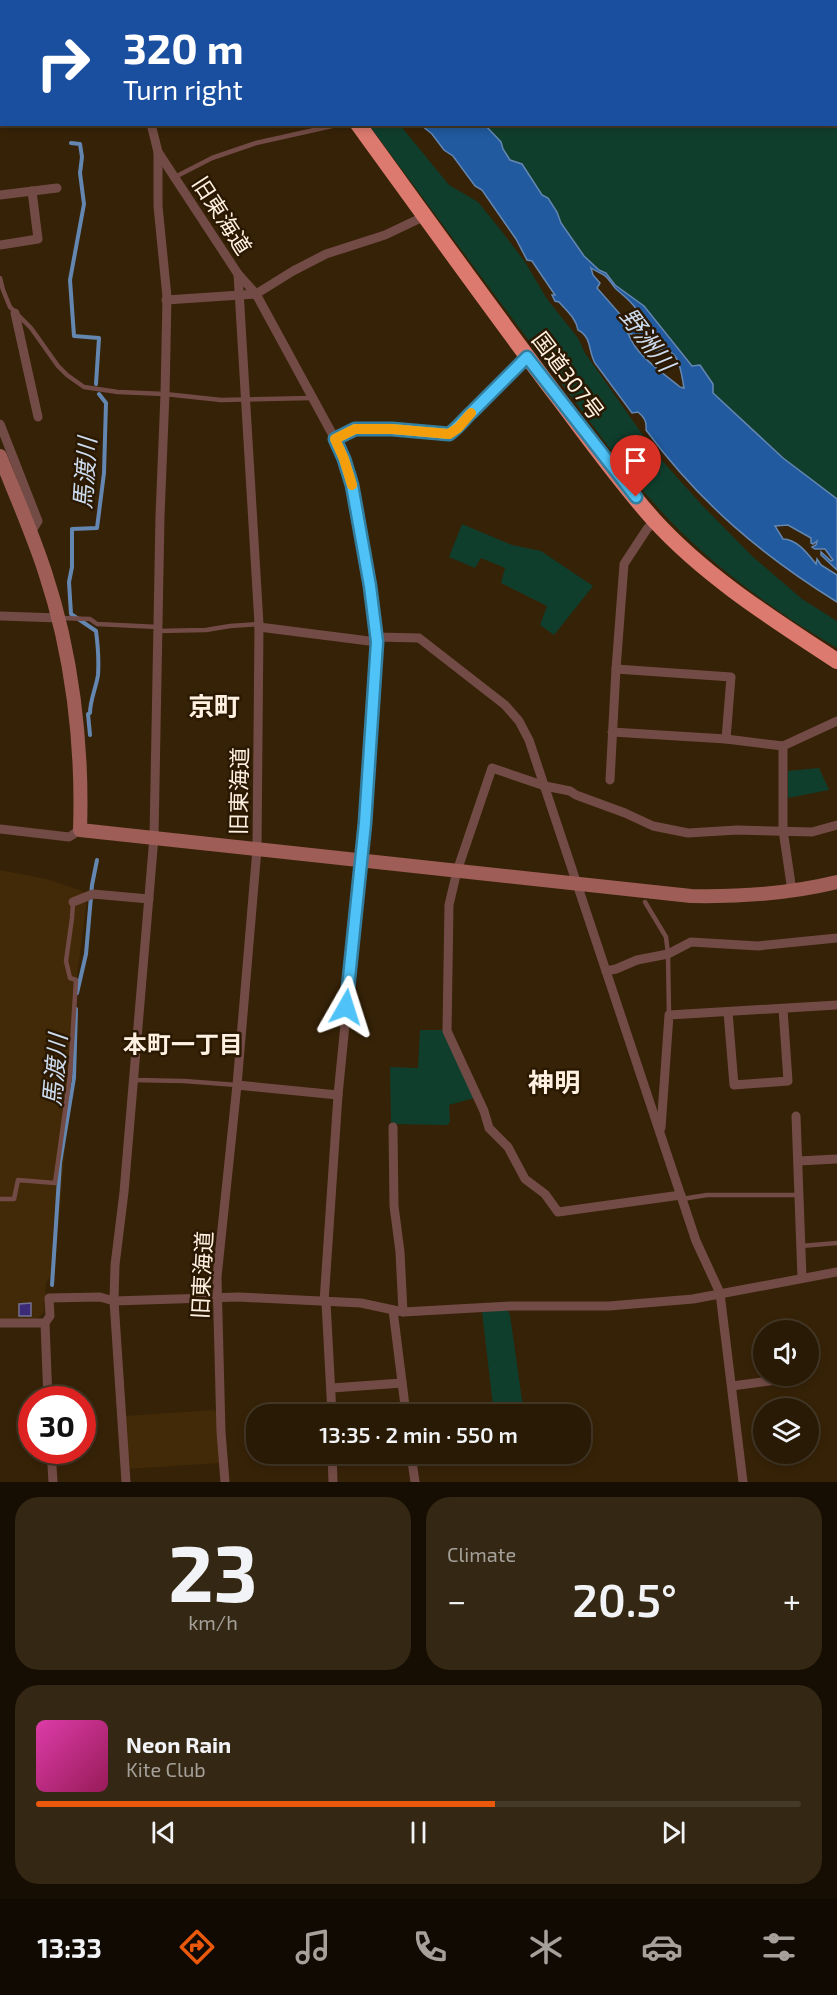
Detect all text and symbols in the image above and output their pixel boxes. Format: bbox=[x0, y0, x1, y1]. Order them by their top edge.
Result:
text: 320 m bbox=[123, 22, 244, 72]
icon: right bbox=[24, 24, 102, 102]
text: Turn right bbox=[123, 73, 243, 105]
street label: 旧東海道 bbox=[188, 171, 258, 259]
water label: 野洲川 bbox=[615, 302, 683, 379]
street label: 国道307号 bbox=[528, 326, 610, 424]
water label: 馬渡川 bbox=[67, 433, 101, 510]
pin bbox=[610, 435, 661, 497]
icon: arrive bbox=[619, 444, 652, 477]
district label: 京町 bbox=[188, 690, 240, 721]
street label: 旧東海道 bbox=[224, 747, 252, 835]
position arrow bbox=[314, 975, 378, 1039]
district label: 本町一丁目 bbox=[123, 1029, 243, 1058]
water label: 馬渡川 bbox=[36, 1030, 72, 1107]
district label: 神明 bbox=[528, 1066, 580, 1097]
street label: 旧東海道 bbox=[186, 1230, 216, 1320]
map controls bbox=[753, 1320, 819, 1464]
button: sound bbox=[753, 1320, 819, 1386]
speed limit sign: 30 bbox=[18, 1386, 96, 1464]
button: layers bbox=[753, 1398, 819, 1464]
text: 13:35 · 2 min · 550 m bbox=[319, 1421, 518, 1447]
text: 23 bbox=[168, 1524, 258, 1618]
text: Climate bbox=[447, 1542, 516, 1566]
text: 20.5° bbox=[572, 1572, 677, 1626]
text: − bbox=[447, 1580, 466, 1620]
text: + bbox=[783, 1580, 801, 1620]
text: km/h bbox=[188, 1610, 238, 1634]
text: Neon Rain bbox=[126, 1731, 231, 1757]
text: Kite Club bbox=[126, 1757, 206, 1781]
icon: previous bbox=[147, 1816, 180, 1849]
icon: pause bbox=[402, 1816, 435, 1849]
icon: next bbox=[657, 1816, 690, 1849]
icon: directions bbox=[176, 1926, 218, 1968]
icon: music bbox=[292, 1926, 334, 1968]
icon: phone bbox=[409, 1926, 451, 1968]
icon: climate bbox=[525, 1926, 567, 1968]
icon: car bbox=[641, 1926, 683, 1968]
icon: filters bbox=[758, 1926, 800, 1968]
text: 13:33 bbox=[37, 1931, 102, 1963]

